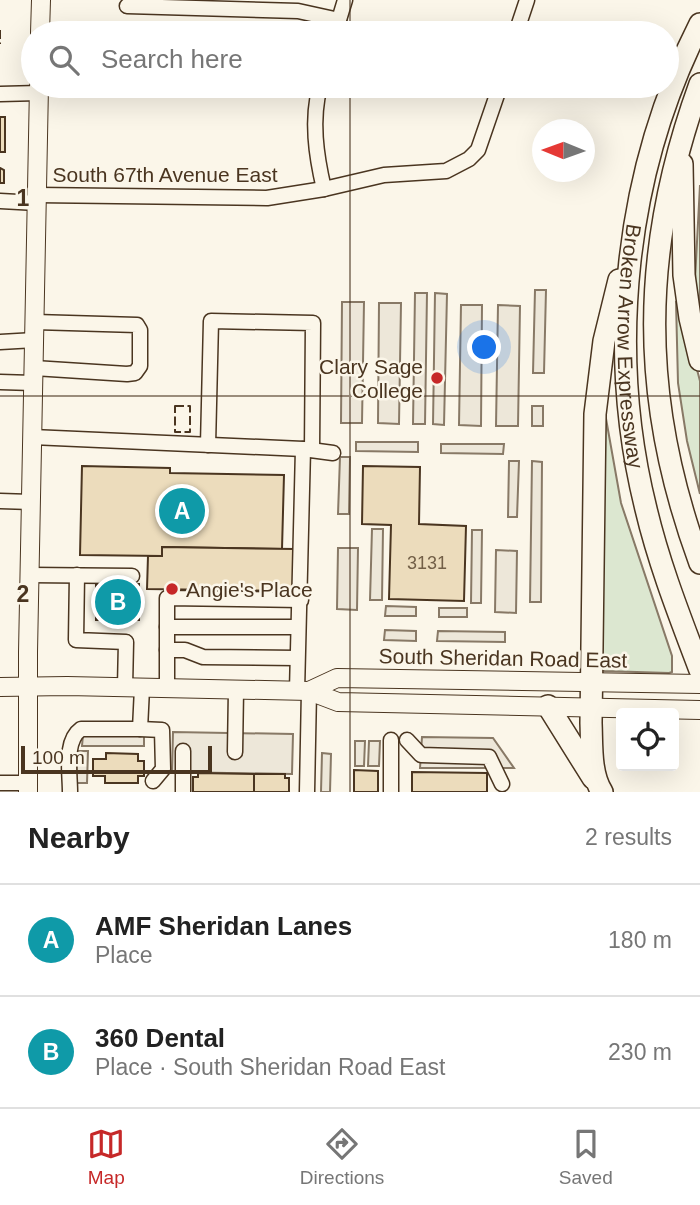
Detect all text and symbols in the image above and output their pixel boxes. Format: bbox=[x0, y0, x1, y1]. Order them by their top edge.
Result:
search box bbox=[21, 21, 679, 98]
icon: search bbox=[45, 41, 83, 79]
text: Search here bbox=[101, 44, 243, 74]
north arrow bbox=[532, 119, 595, 182]
street label: South 67th Avenue East bbox=[53, 163, 278, 186]
text: 1 bbox=[17, 185, 30, 211]
street label: Broken Arrow Expressway bbox=[614, 223, 649, 471]
your location bbox=[467, 330, 501, 364]
place label: Clary Sage College bbox=[319, 355, 423, 402]
marker: Clary Sage College bbox=[429, 370, 445, 386]
pin: A bbox=[159, 485, 205, 537]
house number: 3131 bbox=[407, 553, 447, 573]
pin: B bbox=[95, 576, 141, 628]
place label: Angie's Place bbox=[186, 578, 313, 601]
text: 2 bbox=[17, 581, 29, 607]
marker: Angie's Place bbox=[164, 581, 180, 597]
street label: South Sheridan Road East bbox=[378, 644, 628, 672]
map controls bbox=[616, 708, 679, 771]
button: locate bbox=[616, 708, 679, 771]
scale bar bbox=[21, 743, 212, 775]
text: 100 m bbox=[32, 747, 85, 768]
text: Nearby bbox=[28, 821, 130, 854]
text: 2 results bbox=[585, 824, 672, 850]
text: AMF Sheridan Lanes bbox=[95, 911, 352, 941]
text: A bbox=[43, 927, 59, 953]
text: 180 m bbox=[608, 927, 672, 953]
text: Place bbox=[95, 942, 153, 968]
text: 360 Dental bbox=[95, 1023, 225, 1053]
text: B bbox=[43, 1039, 59, 1065]
text: 230 m bbox=[608, 1039, 672, 1065]
text: Place · South Sheridan Road East bbox=[95, 1054, 445, 1080]
tab: Map bbox=[87, 1125, 125, 1189]
tab: Directions bbox=[300, 1125, 384, 1189]
tab: Saved bbox=[559, 1125, 613, 1189]

